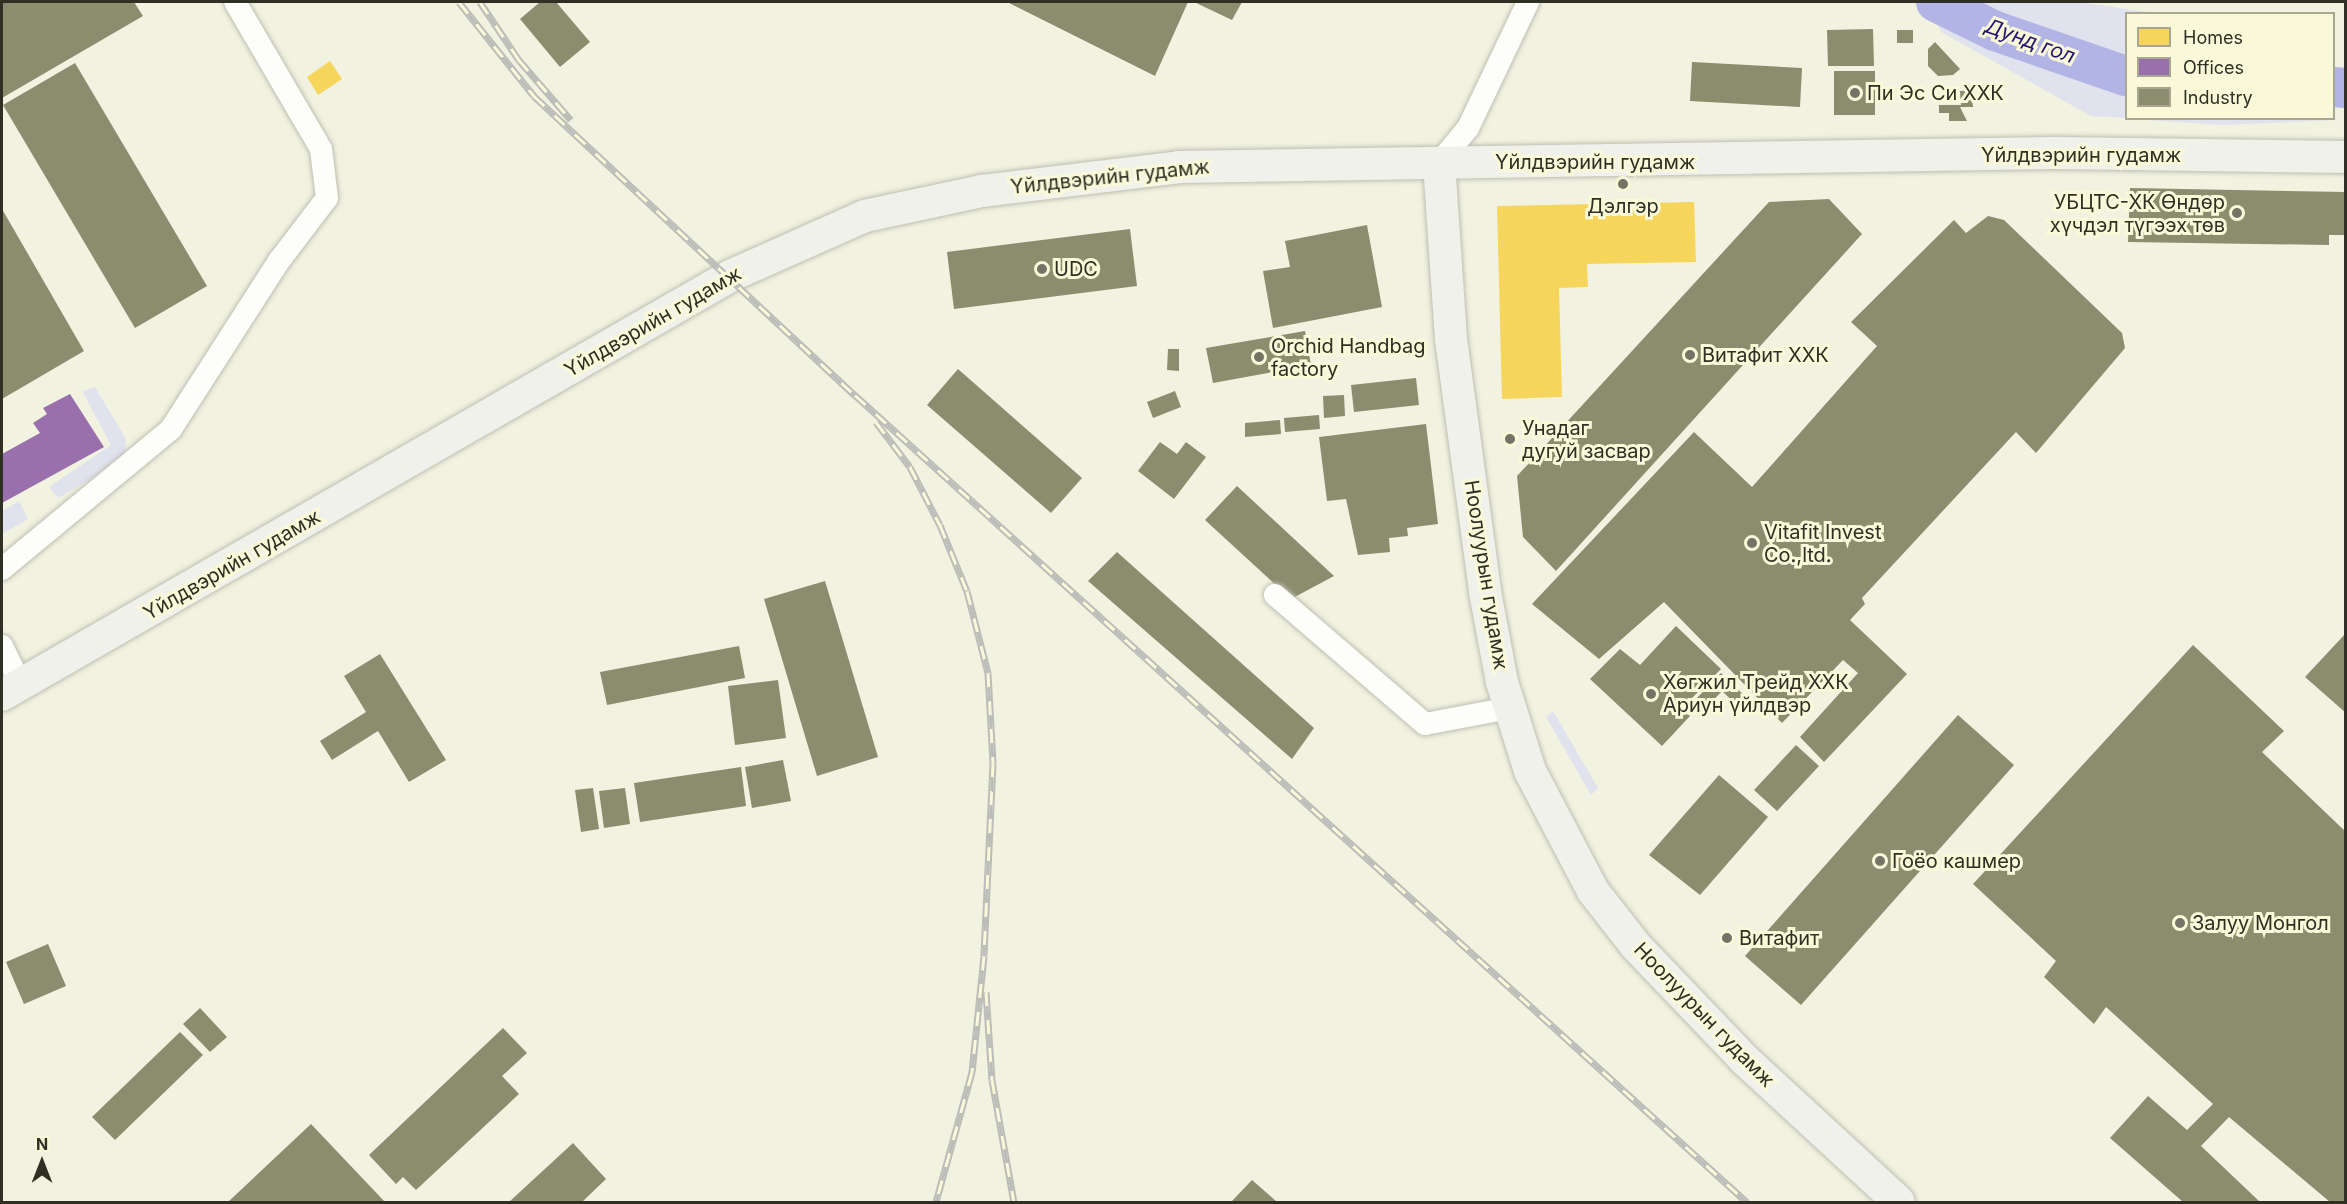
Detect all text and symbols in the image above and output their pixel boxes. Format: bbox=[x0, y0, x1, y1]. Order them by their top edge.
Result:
legend bbox=[2125, 12, 2335, 120]
water label: Дунд гол bbox=[1981, 13, 2079, 69]
text: Homes bbox=[2183, 27, 2243, 48]
text: Offices bbox=[2183, 57, 2244, 78]
place label: Пи Эс Си ХХК bbox=[1867, 81, 2004, 105]
marker: Пи Эс Си ХХК bbox=[1848, 86, 1862, 100]
text: Industry bbox=[2183, 87, 2253, 108]
street label: Yйлдвэрийн гудамж bbox=[1981, 143, 2181, 167]
street label: Yйлдвэрийн гудамж bbox=[1495, 150, 1695, 174]
street label: Yйлдвэрийн гудамж bbox=[1009, 155, 1211, 199]
marker: Дэлгэр bbox=[1616, 177, 1630, 191]
place label: УБЦТС-ХК Өндөр хүчдэл түгээх төв bbox=[2050, 190, 2225, 237]
place label: Дэлгэр bbox=[1587, 194, 1659, 218]
marker: УБЦТС-ХК Өндөр хүчдэл түгээх төв bbox=[2230, 206, 2244, 220]
place label: UDC bbox=[1054, 257, 1098, 281]
street label: Yйлдвэрийн гудамж bbox=[560, 262, 746, 382]
marker: UDC bbox=[1035, 262, 1049, 276]
place label: Orchid Handbag factory bbox=[1271, 334, 1426, 381]
place label: Витафит ХХК bbox=[1702, 343, 1829, 367]
marker: Витафит ХХК bbox=[1683, 348, 1697, 362]
marker: Orchid Handbag factory bbox=[1252, 350, 1266, 364]
place label: Унадаг дугуй засвар bbox=[1522, 416, 1651, 463]
marker: Унадаг дугуй засвар bbox=[1503, 432, 1517, 446]
street label: Ноолуурын гудамж bbox=[1459, 478, 1513, 672]
street label: Yйлдвэрийн гудамж bbox=[139, 505, 325, 625]
place label: Vitafit Invest Co.,ltd. bbox=[1764, 520, 1881, 567]
marker: Vitafit Invest Co.,ltd. bbox=[1745, 536, 1759, 550]
place label: Хөгжил Трейд ХХК Ариун үйлдвэр bbox=[1663, 670, 1849, 717]
marker: Хөгжил Трейд ХХК Ариун үйлдвэр bbox=[1644, 687, 1658, 701]
place label: Гоёо кашмер bbox=[1892, 849, 2021, 873]
marker: Гоёо кашмер bbox=[1873, 854, 1887, 868]
place label: Залуу Монгол bbox=[2192, 911, 2329, 935]
marker: Залуу Монгол bbox=[2173, 916, 2187, 930]
place label: Витафит bbox=[1739, 926, 1819, 950]
marker: Витафит bbox=[1720, 931, 1734, 945]
street label: Ноолуурын гудамж bbox=[1629, 938, 1779, 1092]
north arrow bbox=[12, 1132, 72, 1192]
text: N bbox=[36, 1134, 48, 1154]

